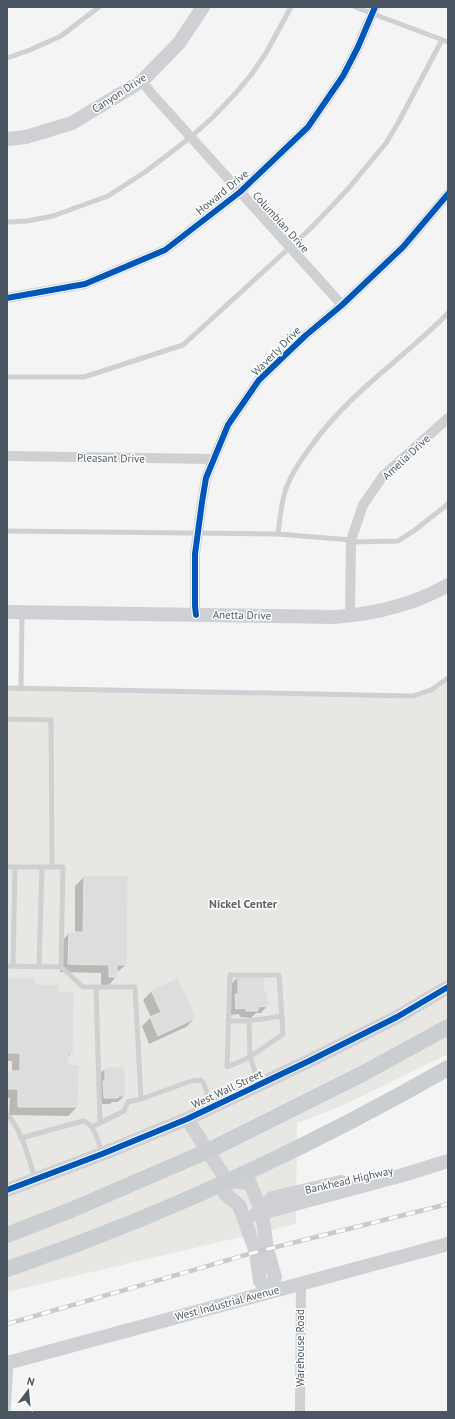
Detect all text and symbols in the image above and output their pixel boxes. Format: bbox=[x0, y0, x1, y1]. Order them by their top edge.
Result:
street label: Canyon Drive bbox=[89, 70, 149, 116]
street label: Howard Drive bbox=[193, 166, 252, 218]
street label: Columbian Drive bbox=[250, 188, 313, 256]
street label: Waverly Drive bbox=[248, 323, 304, 379]
street label: Amelia Drive bbox=[379, 431, 433, 483]
street label: Pleasant Drive bbox=[77, 450, 145, 466]
street label: Anetta Drive bbox=[213, 607, 272, 623]
district label: Nickel Center bbox=[209, 896, 278, 911]
street label: West Wall Street bbox=[189, 1066, 265, 1112]
street label: Bankhead Highway bbox=[304, 1163, 395, 1197]
street label: West Industrial Avenue bbox=[173, 1282, 281, 1324]
street label: Warehouse Road bbox=[293, 1309, 307, 1387]
north arrow bbox=[8, 1371, 48, 1411]
text: N bbox=[25, 1374, 36, 1389]

